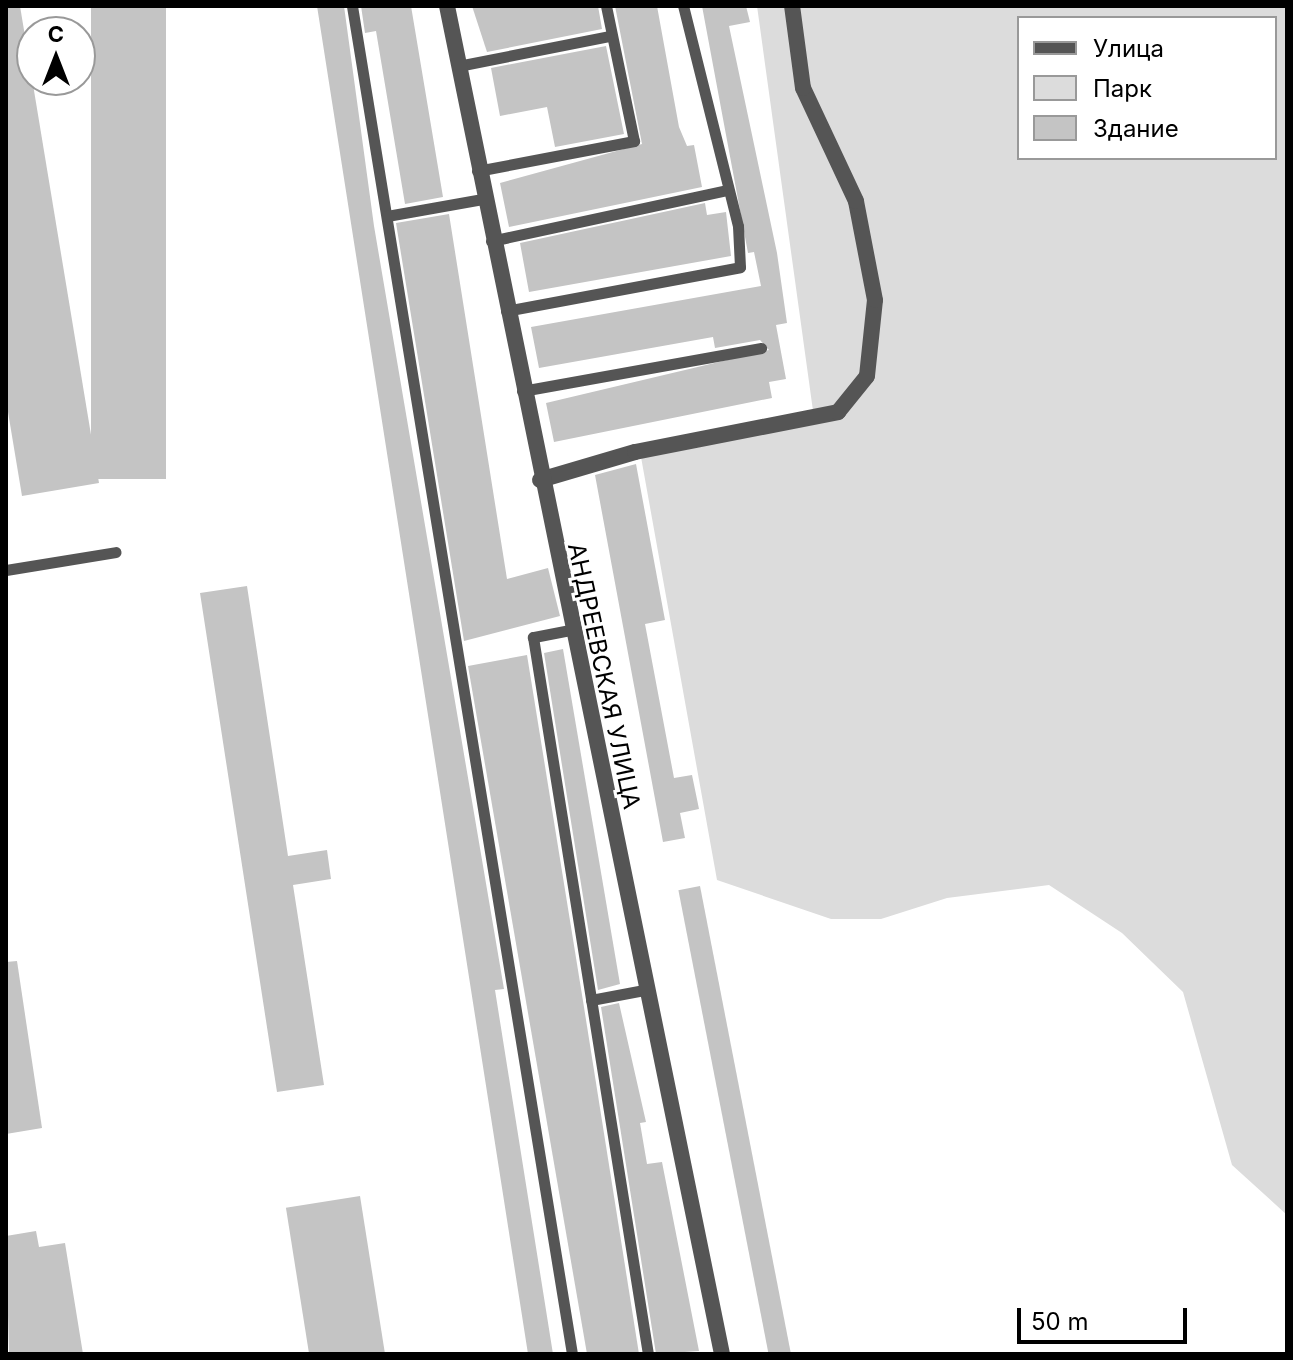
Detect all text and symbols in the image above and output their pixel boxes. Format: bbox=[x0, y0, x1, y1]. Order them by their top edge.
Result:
north arrow bbox=[16, 16, 96, 96]
legend bbox=[1017, 16, 1277, 160]
text: С bbox=[48, 21, 64, 47]
text: Улица bbox=[1093, 34, 1164, 63]
text: Парк bbox=[1093, 74, 1152, 103]
text: Здание bbox=[1093, 114, 1179, 143]
street label: АНДРЕЕВСКАЯ УЛИЦА bbox=[562, 540, 646, 812]
scale bar bbox=[1021, 1292, 1191, 1342]
text: 50 m bbox=[1031, 1307, 1089, 1336]

